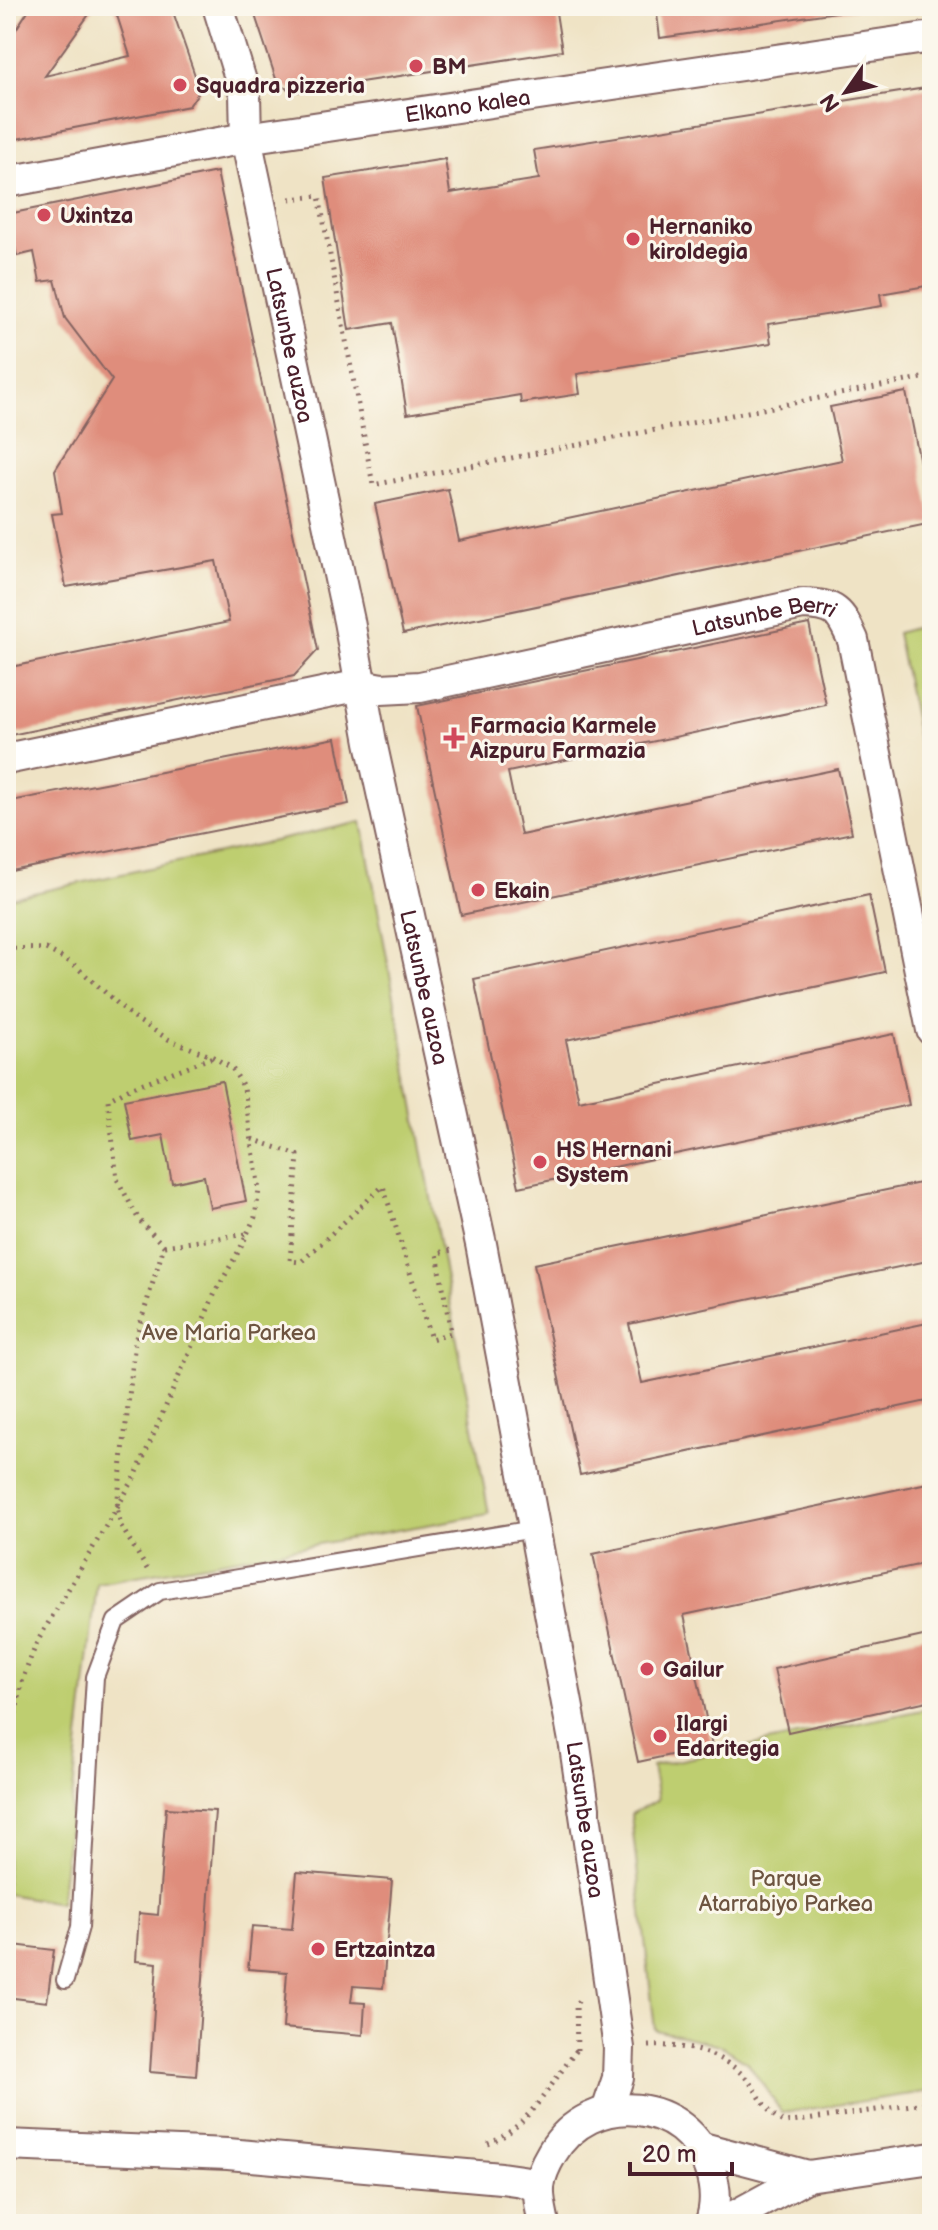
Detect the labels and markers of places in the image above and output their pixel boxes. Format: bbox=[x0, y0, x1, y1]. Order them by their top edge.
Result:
place label: BM bbox=[432, 54, 466, 81]
marker: BM bbox=[407, 57, 425, 75]
place label: Squadra pizzeria bbox=[196, 73, 365, 100]
marker: Squadra pizzeria bbox=[171, 76, 189, 94]
place label: Uxintza bbox=[60, 203, 133, 230]
marker: Uxintza bbox=[35, 206, 53, 224]
place label: Hernaniko kiroldegia bbox=[649, 214, 753, 266]
marker: Hernaniko kiroldegia bbox=[624, 230, 642, 248]
place label: Farmacia Karmele Aizpuru Farmazia bbox=[469, 713, 657, 765]
marker: Farmacia Karmele Aizpuru Farmazia bbox=[445, 729, 463, 747]
place label: Ekain bbox=[494, 878, 550, 905]
marker: Ekain bbox=[469, 881, 487, 899]
place label: HS Hernani System bbox=[556, 1137, 672, 1189]
marker: HS Hernani System bbox=[531, 1153, 549, 1171]
place label: Gailur bbox=[663, 1657, 724, 1684]
marker: Gailur bbox=[638, 1660, 656, 1678]
place label: Ilargi Edaritegia bbox=[676, 1711, 780, 1763]
marker: Ilargi Edaritegia bbox=[651, 1727, 669, 1745]
place label: Ertzaintza bbox=[334, 1937, 436, 1964]
marker: Ertzaintza bbox=[309, 1940, 327, 1958]

